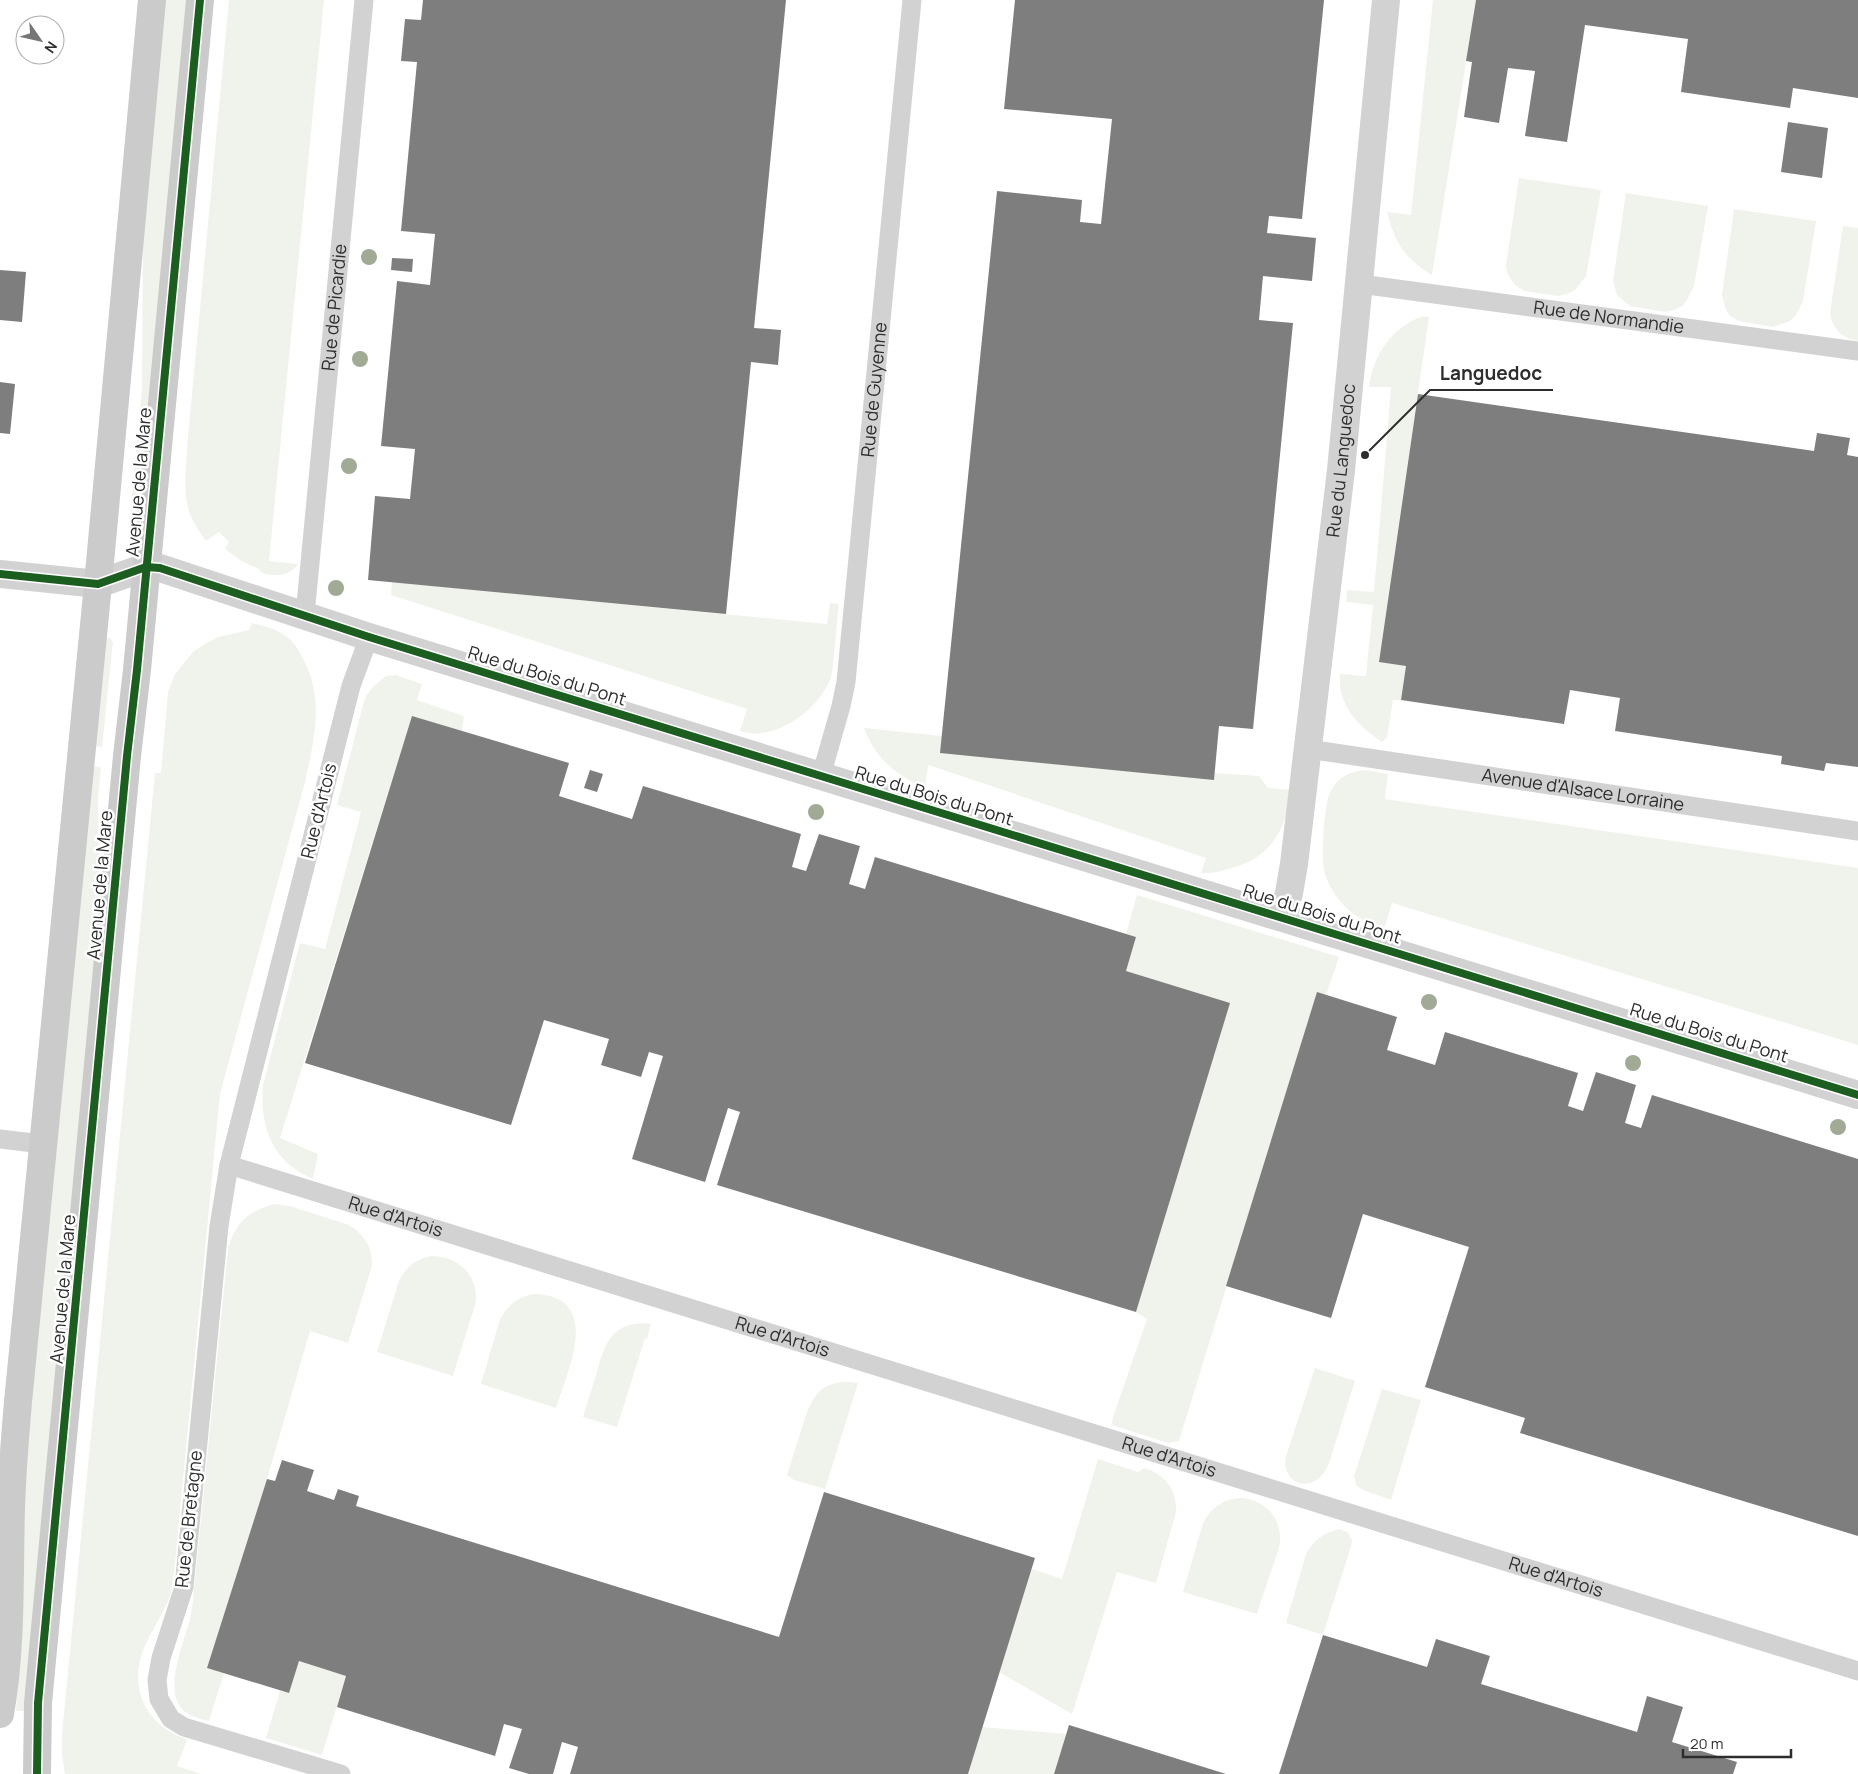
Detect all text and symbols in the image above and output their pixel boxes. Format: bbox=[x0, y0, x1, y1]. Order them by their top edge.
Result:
north arrow bbox=[15, 15, 65, 65]
text: N bbox=[41, 38, 62, 57]
street label: Rue de Picardie bbox=[315, 243, 352, 372]
street label: Rue de Normandie bbox=[1532, 294, 1686, 338]
street label: Rue de Guyenne bbox=[855, 321, 892, 458]
callout: Languedoc bbox=[1430, 356, 1553, 390]
text: Languedoc bbox=[1440, 360, 1542, 386]
street label: Rue du Languedoc bbox=[1320, 383, 1360, 538]
street label: Avenue de la Mare bbox=[120, 406, 156, 558]
street label: Rue du Bois du Pont bbox=[465, 640, 629, 711]
street label: Rue du Bois du Pont bbox=[852, 760, 1016, 831]
street label: Rue d'Artois bbox=[295, 761, 341, 861]
street label: Avenue d'Alsace Lorraine bbox=[1480, 762, 1686, 816]
street label: Avenue de la Mare bbox=[81, 809, 117, 961]
street label: Rue du Bois du Pont bbox=[1240, 878, 1404, 949]
street label: Rue du Bois du Pont bbox=[1627, 997, 1791, 1068]
street label: Rue d'Artois bbox=[346, 1190, 446, 1242]
street label: Avenue de la Mare bbox=[44, 1213, 80, 1365]
street label: Rue d'Artois bbox=[733, 1310, 833, 1362]
street label: Rue d'Artois bbox=[1119, 1430, 1220, 1482]
street label: Rue de Bretagne bbox=[169, 1449, 207, 1589]
street label: Rue d'Artois bbox=[1506, 1550, 1606, 1602]
scale bar bbox=[1683, 1726, 1790, 1758]
text: 20 m bbox=[1690, 1733, 1723, 1754]

